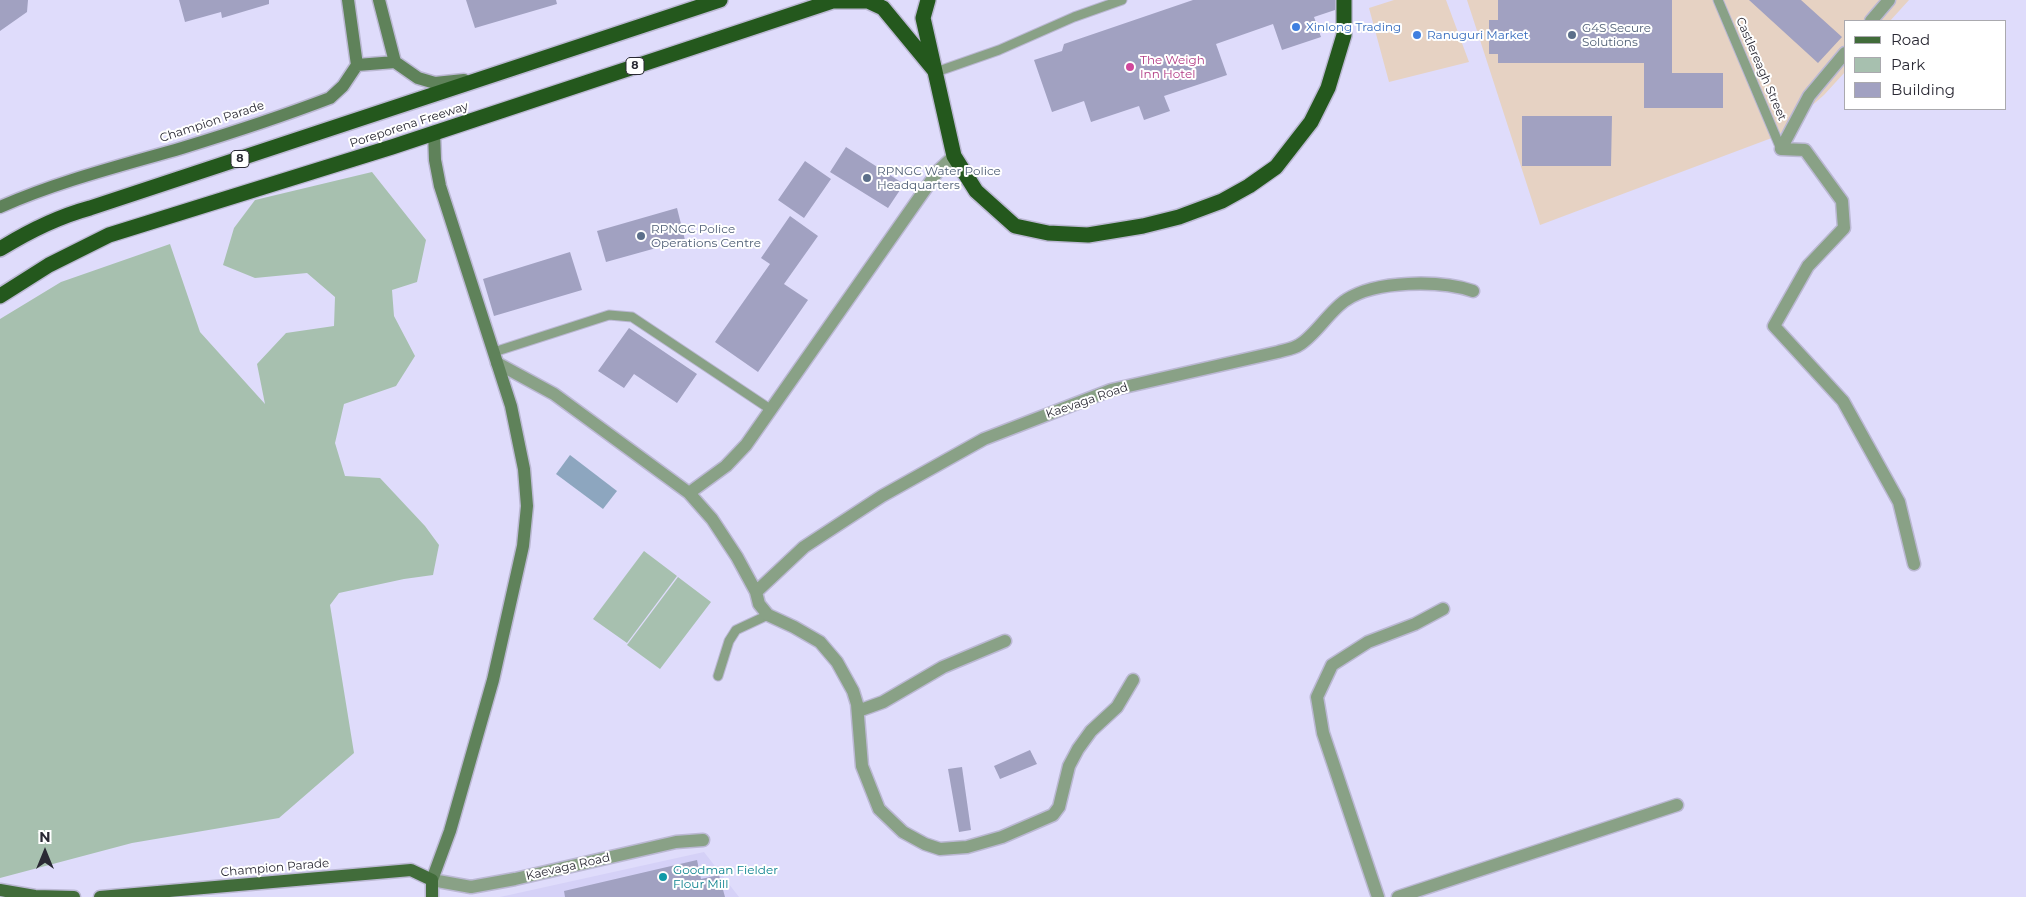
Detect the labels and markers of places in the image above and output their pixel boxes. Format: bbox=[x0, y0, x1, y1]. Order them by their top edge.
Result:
place label: Xinlong Trading bbox=[1306, 20, 1401, 34]
marker: Xinlong Trading bbox=[1290, 21, 1302, 33]
place label: G4S Secure Solutions bbox=[1582, 21, 1651, 49]
place label: Ranuguri Market bbox=[1427, 28, 1529, 42]
marker: Ranuguri Market bbox=[1411, 29, 1423, 41]
marker: G4S Secure Solutions bbox=[1566, 29, 1578, 41]
place label: The Weigh Inn Hotel bbox=[1140, 53, 1205, 81]
marker: The Weigh Inn Hotel bbox=[1124, 61, 1136, 73]
place label: RPNGC Water Police Headquarters bbox=[877, 164, 1001, 192]
marker: RPNGC Water Police Headquarters bbox=[861, 172, 873, 184]
place label: RPNGC Police Operations Centre bbox=[651, 222, 761, 250]
marker: RPNGC Police Operations Centre bbox=[635, 230, 647, 242]
place label: Goodman Fielder Flour Mill bbox=[673, 863, 778, 891]
marker: Goodman Fielder Flour Mill bbox=[657, 871, 669, 883]

